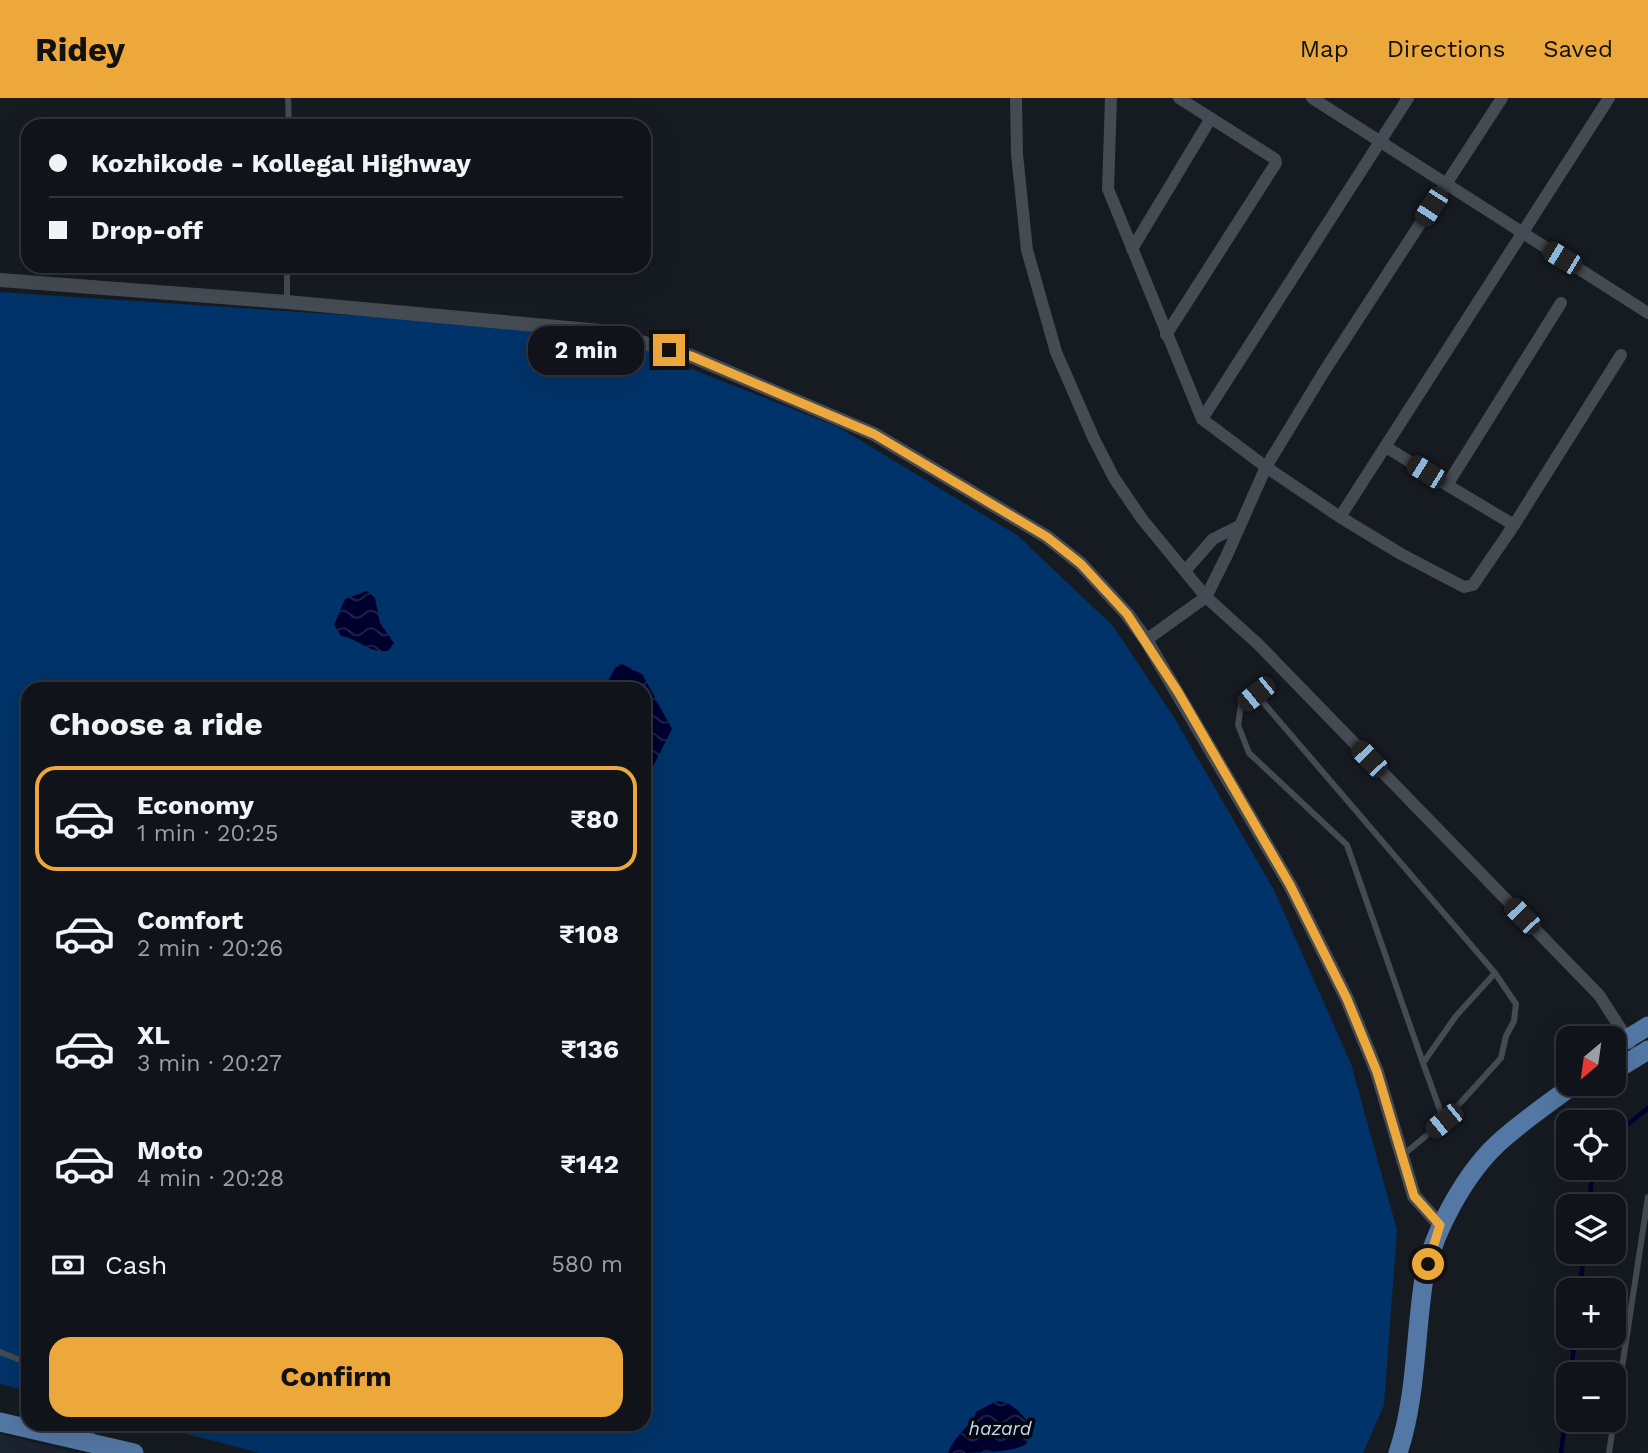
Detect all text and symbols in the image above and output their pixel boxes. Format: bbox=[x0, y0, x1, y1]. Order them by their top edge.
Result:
text: Ridey bbox=[35, 30, 125, 69]
text: Map bbox=[1300, 35, 1349, 63]
text: Directions bbox=[1387, 35, 1505, 63]
text: Saved bbox=[1543, 35, 1613, 63]
text: Kozhikode - Kollegal Highway bbox=[91, 148, 471, 178]
car bbox=[1411, 184, 1452, 230]
text: Drop-off bbox=[91, 215, 203, 245]
car bbox=[1539, 238, 1586, 278]
callout: 2 min bbox=[529, 326, 644, 374]
route end bbox=[653, 334, 685, 366]
text: 2 min bbox=[555, 337, 617, 364]
car bbox=[1403, 452, 1450, 492]
car bbox=[1234, 673, 1279, 715]
text: Choose a ride bbox=[49, 705, 263, 743]
car bbox=[1347, 737, 1392, 781]
icon: car bbox=[53, 787, 116, 850]
text: Economy bbox=[137, 790, 254, 820]
text: ₹80 bbox=[570, 804, 619, 834]
text: 1 min · 20:25 bbox=[137, 820, 278, 847]
car bbox=[1500, 894, 1545, 938]
icon: car bbox=[53, 902, 116, 965]
text: Comfort bbox=[137, 905, 243, 935]
text: ₹108 bbox=[559, 919, 619, 949]
text: 2 min · 20:26 bbox=[137, 935, 283, 962]
icon: car bbox=[53, 1017, 116, 1080]
text: XL bbox=[137, 1020, 170, 1050]
north arrow bbox=[1556, 1026, 1626, 1096]
map controls bbox=[1556, 1026, 1626, 1432]
text: ₹136 bbox=[561, 1034, 619, 1064]
text: 3 min · 20:27 bbox=[137, 1050, 282, 1077]
car bbox=[1422, 1100, 1467, 1142]
button: locate bbox=[1556, 1110, 1626, 1180]
icon: car bbox=[53, 1132, 116, 1195]
text: Moto bbox=[137, 1135, 203, 1165]
text: ₹142 bbox=[560, 1149, 619, 1179]
text: 4 min · 20:28 bbox=[137, 1165, 284, 1192]
button: layers bbox=[1556, 1194, 1626, 1264]
icon: cash bbox=[49, 1246, 87, 1284]
route start bbox=[1412, 1248, 1444, 1280]
text: Cash bbox=[105, 1250, 167, 1280]
text: 580 m bbox=[551, 1251, 623, 1278]
button: + bbox=[1556, 1278, 1626, 1348]
button: Confirm bbox=[49, 1337, 623, 1417]
button: − bbox=[1556, 1362, 1626, 1432]
water label: hazard bbox=[969, 1417, 1033, 1440]

